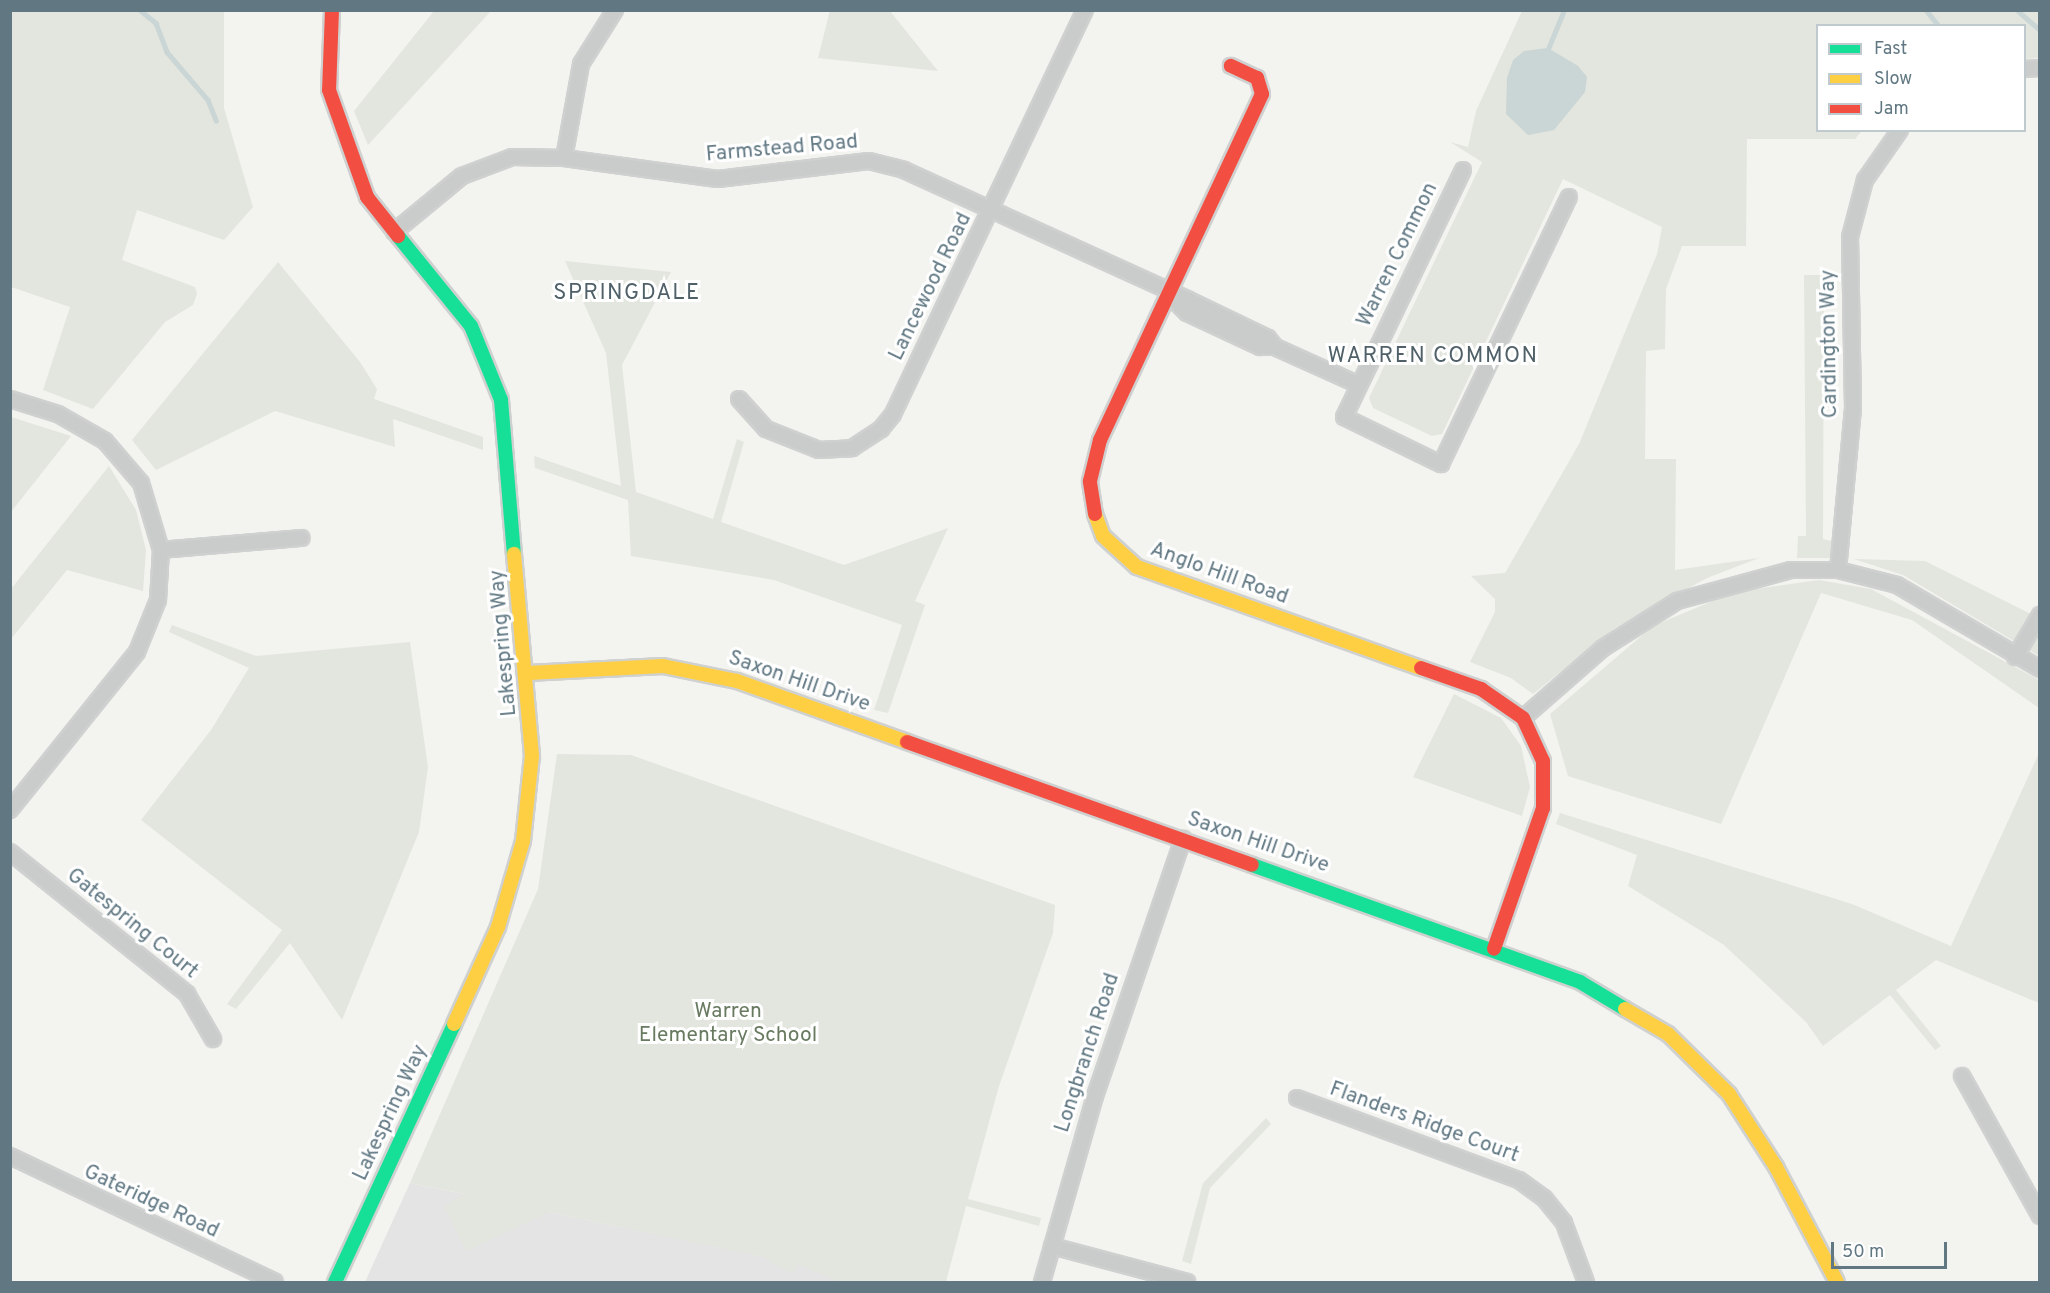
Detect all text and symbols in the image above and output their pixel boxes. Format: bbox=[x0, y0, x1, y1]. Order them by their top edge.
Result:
legend bbox=[1816, 24, 2026, 132]
text: Fast bbox=[1874, 38, 1907, 61]
text: Slow bbox=[1874, 68, 1912, 91]
text: Jam bbox=[1874, 98, 1909, 121]
street label: Farmstead Road bbox=[705, 130, 859, 168]
street label: Warren Common bbox=[1352, 179, 1444, 331]
street label: Lancewood Road bbox=[884, 209, 978, 365]
street label: Cardington Way bbox=[1816, 269, 1844, 419]
district label: SPRINGDALE bbox=[553, 281, 701, 307]
district label: WARREN COMMON bbox=[1327, 344, 1539, 370]
street label: Anglo Hill Road bbox=[1147, 537, 1291, 611]
street label: Lakespring Way bbox=[485, 568, 523, 718]
street label: Saxon Hill Drive bbox=[725, 646, 873, 718]
street label: Saxon Hill Drive bbox=[1184, 807, 1332, 879]
street label: Gatespring Court bbox=[61, 863, 203, 985]
street label: Longbranch Road bbox=[1050, 970, 1126, 1136]
park label: Warren Elementary School bbox=[639, 999, 817, 1049]
street label: Lakespring Way bbox=[348, 1041, 434, 1185]
street label: Flanders Ridge Court bbox=[1326, 1077, 1522, 1169]
street label: Gateridge Road bbox=[79, 1160, 223, 1244]
scale bar bbox=[1834, 1230, 1950, 1268]
text: 50 m bbox=[1842, 1241, 1884, 1264]

